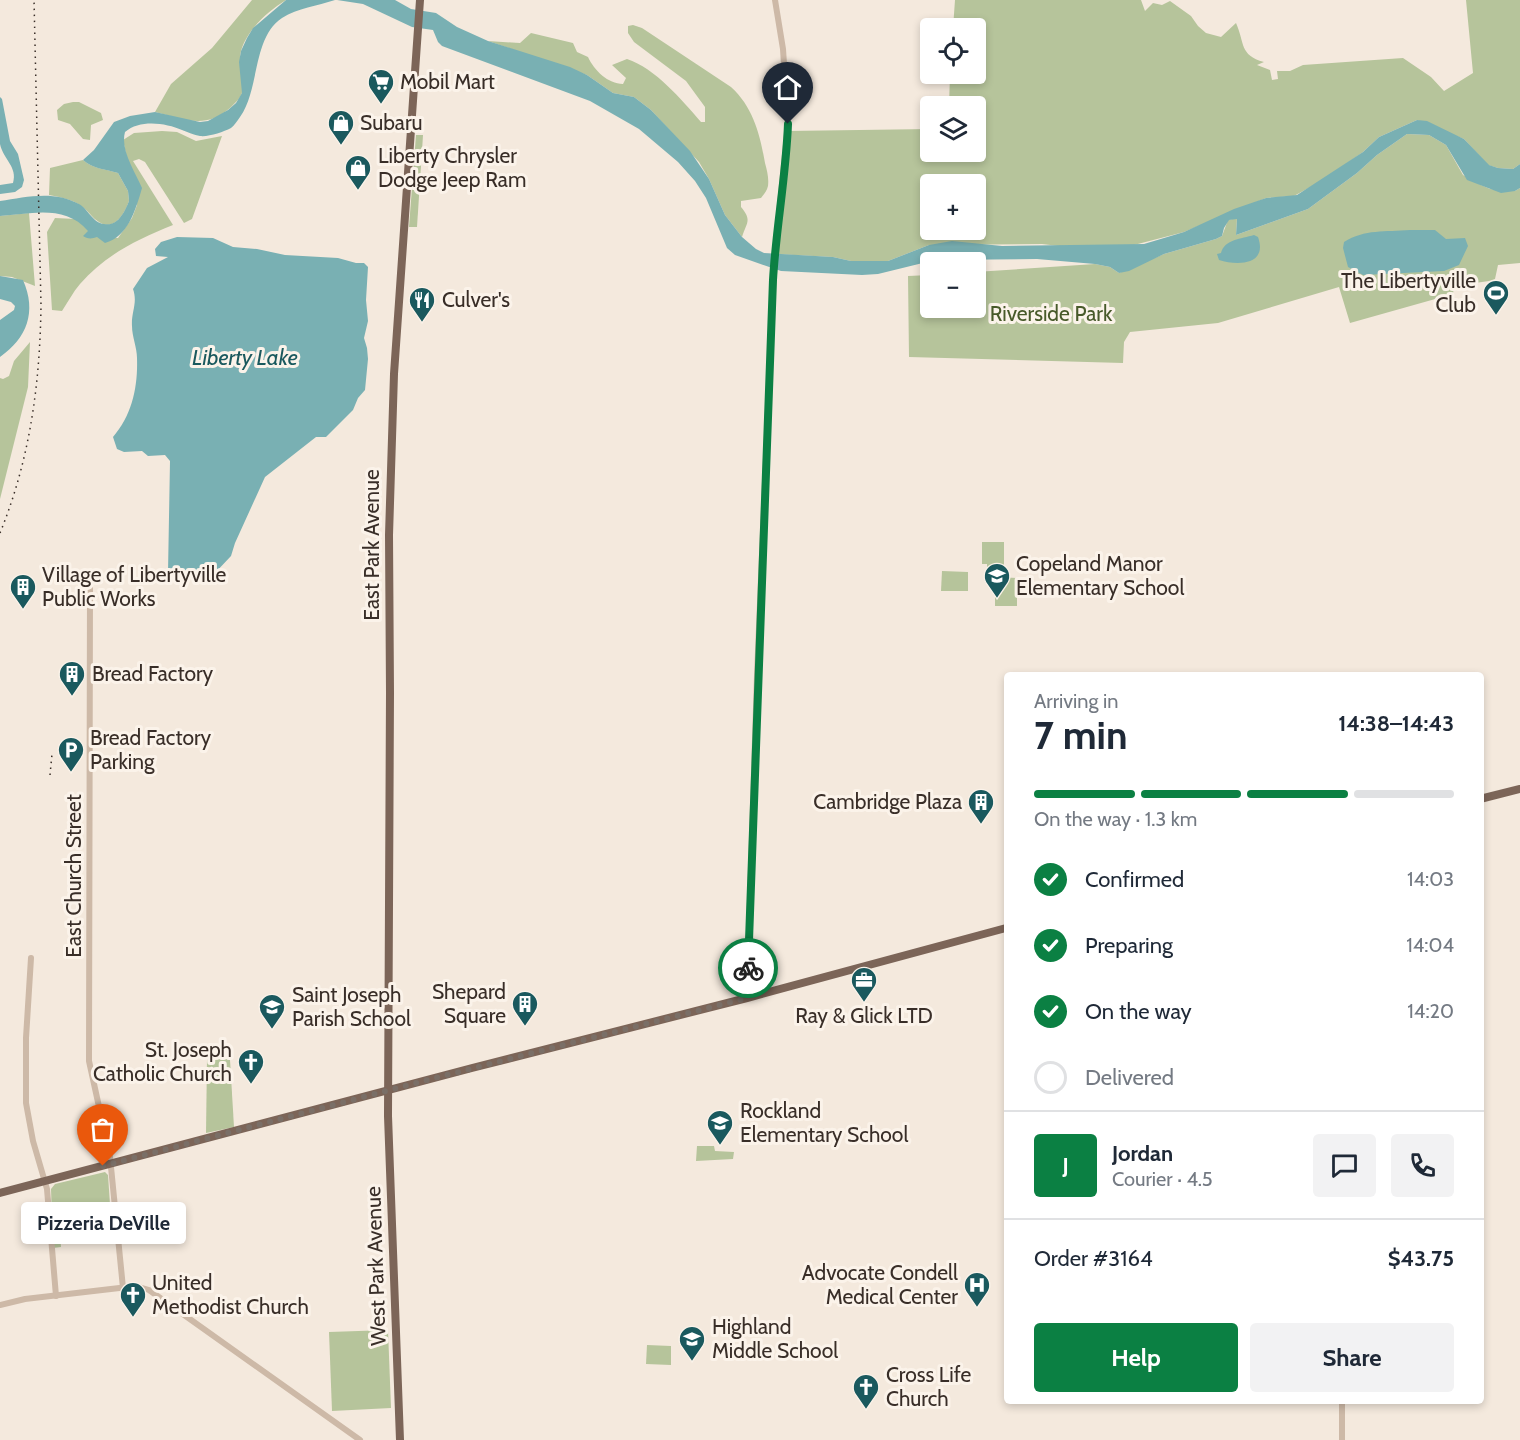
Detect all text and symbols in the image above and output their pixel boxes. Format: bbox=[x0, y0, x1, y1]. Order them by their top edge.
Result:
map controls bbox=[920, 18, 986, 318]
button: locate bbox=[920, 18, 986, 84]
pin bbox=[762, 62, 813, 124]
supermarket icon: Mobil Mart bbox=[366, 67, 396, 105]
place label: Mobil Mart bbox=[400, 69, 495, 94]
icon: home bbox=[771, 71, 804, 104]
button: layers bbox=[920, 96, 986, 162]
shop icon: Subaru bbox=[326, 108, 356, 146]
place label: Subaru bbox=[360, 110, 423, 135]
place label: Liberty Chrysler Dodge Jeep Ram bbox=[378, 143, 526, 192]
shop icon: Liberty Chrysler Dodge Jeep Ram bbox=[343, 153, 373, 191]
button: + bbox=[920, 174, 986, 240]
button: − bbox=[920, 252, 986, 318]
place label: The Libertyville Club bbox=[1341, 268, 1476, 317]
sports icon: The Libertyville Club bbox=[1481, 278, 1511, 316]
restaurant icon: Culver's bbox=[407, 285, 437, 323]
place label: Culver's bbox=[442, 287, 510, 312]
park label: Riverside Park bbox=[990, 301, 1113, 326]
water label: Liberty Lake bbox=[192, 344, 298, 371]
street label: East Park Avenue bbox=[359, 469, 384, 621]
place label: Copeland Manor Elementary School bbox=[1016, 551, 1184, 600]
school or university icon: Copeland Manor Elementary School bbox=[982, 561, 1012, 599]
place label: Village of Libertyville Public Works bbox=[42, 562, 227, 611]
building icon: Village of Libertyville Public Works bbox=[8, 572, 38, 610]
building icon: Bread Factory bbox=[57, 659, 87, 697]
place label: Bread Factory bbox=[92, 661, 214, 686]
text: Arriving in bbox=[1034, 689, 1118, 713]
text: 14:38–14:43 bbox=[1338, 710, 1454, 737]
text: 7 min bbox=[1034, 711, 1127, 759]
place label: Bread Factory Parking bbox=[90, 725, 212, 774]
parking icon: Bread Factory Parking bbox=[56, 735, 86, 773]
building icon: Cambridge Plaza bbox=[966, 787, 996, 825]
place label: Cambridge Plaza bbox=[813, 789, 962, 814]
street label: East Church Street bbox=[61, 794, 86, 958]
text: On the way · 1.3 km bbox=[1034, 807, 1197, 831]
icon: check bbox=[1034, 863, 1067, 896]
text: Confirmed bbox=[1085, 866, 1184, 893]
text: 14:03 bbox=[1407, 867, 1454, 891]
icon: check bbox=[1034, 929, 1067, 962]
text: Preparing bbox=[1085, 932, 1173, 959]
text: 14:04 bbox=[1406, 933, 1454, 957]
courier bbox=[718, 938, 778, 998]
icon: bike bbox=[732, 952, 765, 985]
office icon: Ray & Glick LTD bbox=[849, 965, 879, 1003]
place label: Shepard Square bbox=[432, 979, 506, 1028]
place label: Saint Joseph Parish School bbox=[292, 982, 411, 1031]
building icon: Shepard Square bbox=[510, 989, 540, 1027]
school or university icon: Saint Joseph Parish School bbox=[257, 992, 287, 1030]
icon: check bbox=[1034, 995, 1067, 1028]
text: On the way bbox=[1085, 998, 1192, 1025]
text: 14:20 bbox=[1407, 999, 1454, 1023]
place label: Ray & Glick LTD bbox=[795, 1003, 933, 1028]
place label: St. Joseph Catholic Church bbox=[93, 1037, 232, 1086]
church icon: St. Joseph Catholic Church bbox=[236, 1047, 266, 1085]
text: Delivered bbox=[1085, 1064, 1174, 1091]
place label: Rockland Elementary School bbox=[740, 1098, 908, 1147]
pin bbox=[77, 1104, 128, 1166]
school or university icon: Rockland Elementary School bbox=[705, 1108, 735, 1146]
icon: bag bbox=[86, 1113, 119, 1146]
button: chat bbox=[1313, 1134, 1376, 1197]
button: phone bbox=[1391, 1134, 1454, 1197]
text: Jordan bbox=[1112, 1140, 1173, 1167]
text: J bbox=[1062, 1152, 1069, 1179]
text: Courier · 4.5 bbox=[1112, 1167, 1213, 1191]
street label: West Park Avenue bbox=[360, 1186, 391, 1346]
callout: Pizzeria DeVille bbox=[21, 1202, 186, 1244]
text: Pizzeria DeVille bbox=[37, 1211, 170, 1235]
text: Order #3164 bbox=[1034, 1245, 1153, 1272]
text: $43.75 bbox=[1388, 1245, 1454, 1272]
place label: Advocate Condell Medical Center bbox=[802, 1260, 958, 1309]
place label: United Methodist Church bbox=[152, 1270, 309, 1319]
hospital icon: Advocate Condell Medical Center bbox=[962, 1270, 992, 1308]
church icon: United Methodist Church bbox=[118, 1280, 148, 1318]
place label: Highland Middle School bbox=[712, 1314, 838, 1363]
button: Help bbox=[1034, 1323, 1238, 1392]
button: Share bbox=[1250, 1323, 1454, 1392]
school or university icon: Highland Middle School bbox=[677, 1324, 707, 1362]
place label: Cross Life Church bbox=[886, 1362, 972, 1411]
church icon: Cross Life Church bbox=[851, 1372, 881, 1410]

